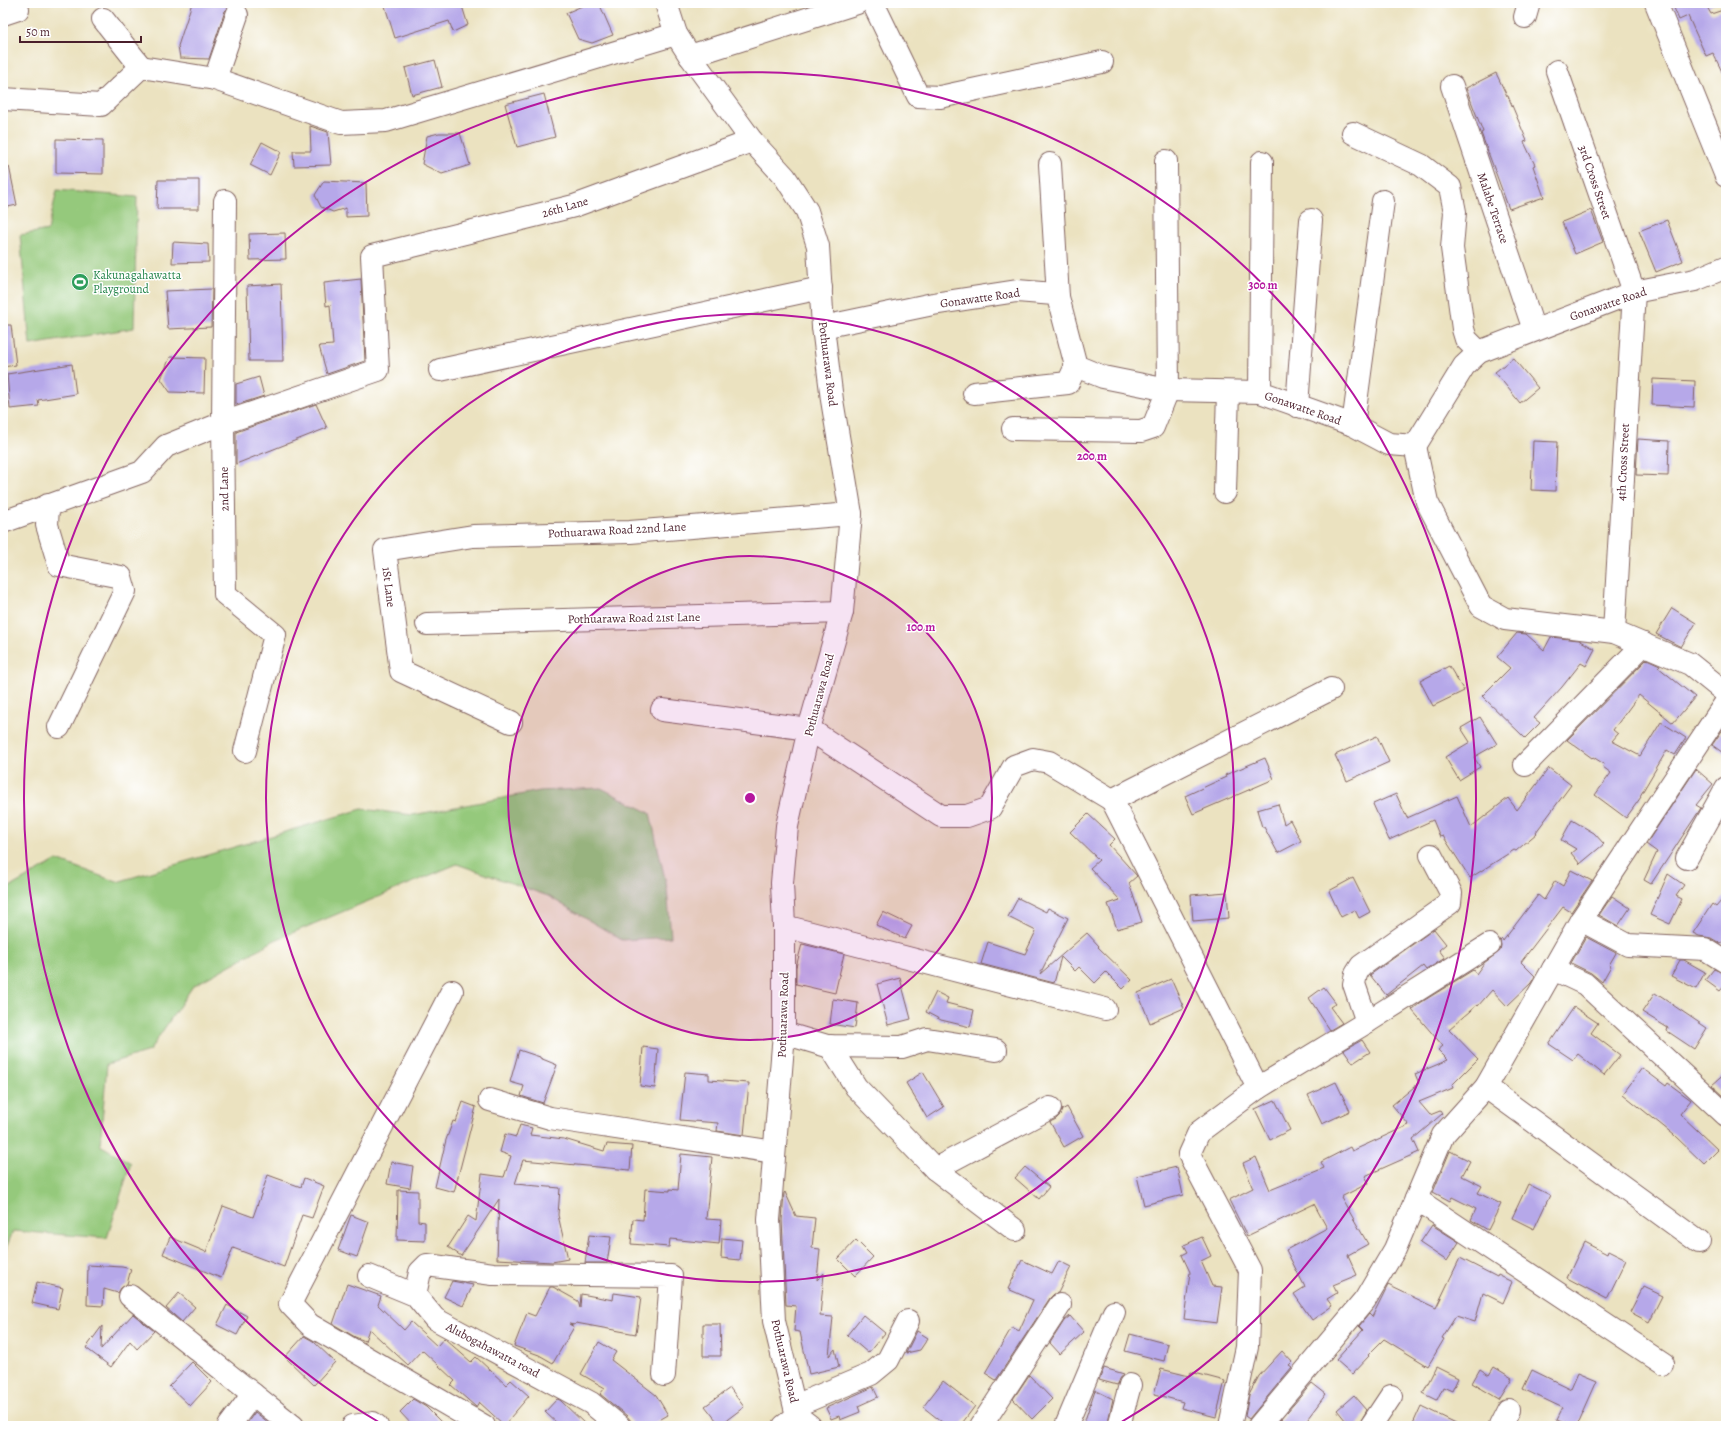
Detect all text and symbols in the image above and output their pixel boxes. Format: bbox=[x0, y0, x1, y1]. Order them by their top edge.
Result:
scale bar bbox=[20, 18, 141, 44]
text: 50 m bbox=[26, 24, 50, 40]
street label: 3rd Cross Street bbox=[1575, 143, 1615, 221]
street label: Malabe Terrace bbox=[1473, 170, 1513, 246]
street label: 26th Lane bbox=[540, 193, 590, 221]
place label: Kakunagahawatta Playground bbox=[93, 267, 182, 297]
sports icon: Kakunagahawatta Playground bbox=[70, 272, 90, 292]
text: 300 m bbox=[1248, 277, 1278, 293]
street label: Gonawatte Road bbox=[1567, 283, 1649, 325]
street label: Gonawatte Road bbox=[939, 284, 1021, 312]
street label: Pothuarawa Road bbox=[815, 321, 841, 408]
street label: Gonawatte Road bbox=[1262, 387, 1344, 429]
street label: 4th Cross Street bbox=[1613, 423, 1633, 501]
text: 200 m bbox=[1077, 448, 1107, 464]
street label: 2nd Lane bbox=[216, 466, 232, 512]
street label: Pothuarawa Road 22nd Lane bbox=[547, 518, 687, 542]
street label: 1St Lane bbox=[379, 566, 399, 608]
street label: Pothuarawa Road 21st Lane bbox=[568, 609, 700, 627]
text: 100 m bbox=[907, 619, 935, 635]
street label: Pothuarawa Road bbox=[800, 651, 838, 738]
centre of rings bbox=[743, 791, 757, 805]
street label: Pothuarawa Road bbox=[774, 971, 793, 1058]
street label: Alubogahawatta road bbox=[443, 1318, 543, 1382]
street label: Pothuarawa Road bbox=[768, 1318, 803, 1405]

